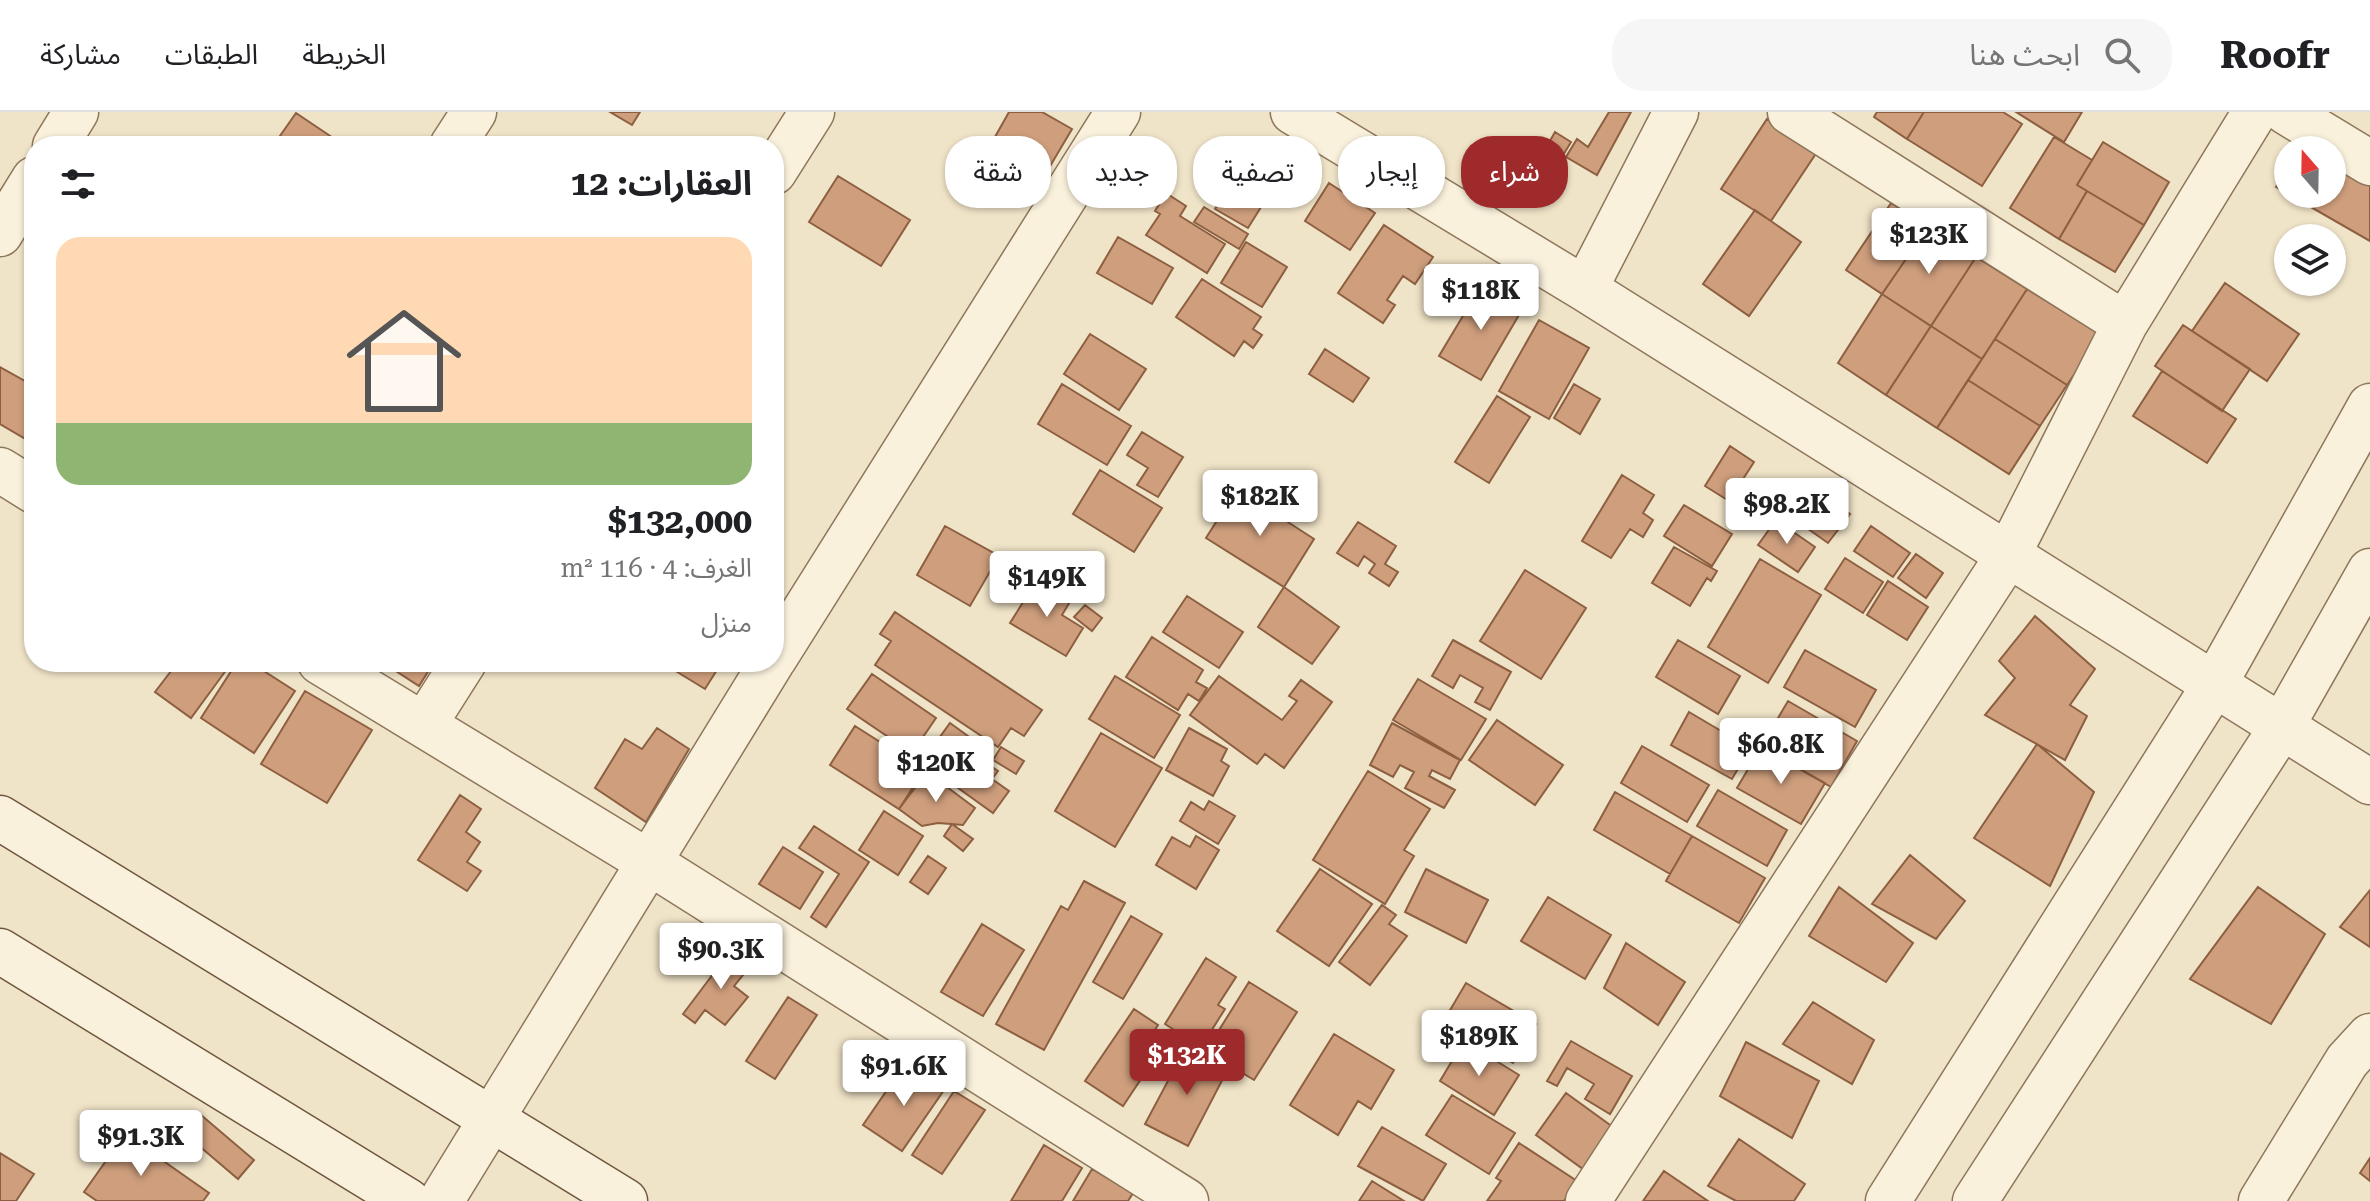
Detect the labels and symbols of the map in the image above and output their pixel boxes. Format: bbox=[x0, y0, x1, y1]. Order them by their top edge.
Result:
north arrow bbox=[2274, 136, 2346, 208]
pin: $123K bbox=[1873, 208, 1985, 276]
pin: $118K bbox=[1425, 264, 1537, 332]
pin: $182K bbox=[1204, 470, 1316, 538]
pin: $98.2K bbox=[1722, 478, 1852, 546]
pin: $149K bbox=[991, 551, 1103, 619]
pin: $60.8K bbox=[1716, 718, 1846, 786]
pin: $120K bbox=[880, 736, 992, 804]
pin: $90.3K bbox=[656, 923, 786, 991]
pin: $189K bbox=[1423, 1010, 1535, 1078]
pin: $132K bbox=[1131, 1029, 1243, 1097]
pin: $91.6K bbox=[839, 1040, 969, 1108]
pin: $91.3K bbox=[76, 1110, 206, 1178]

